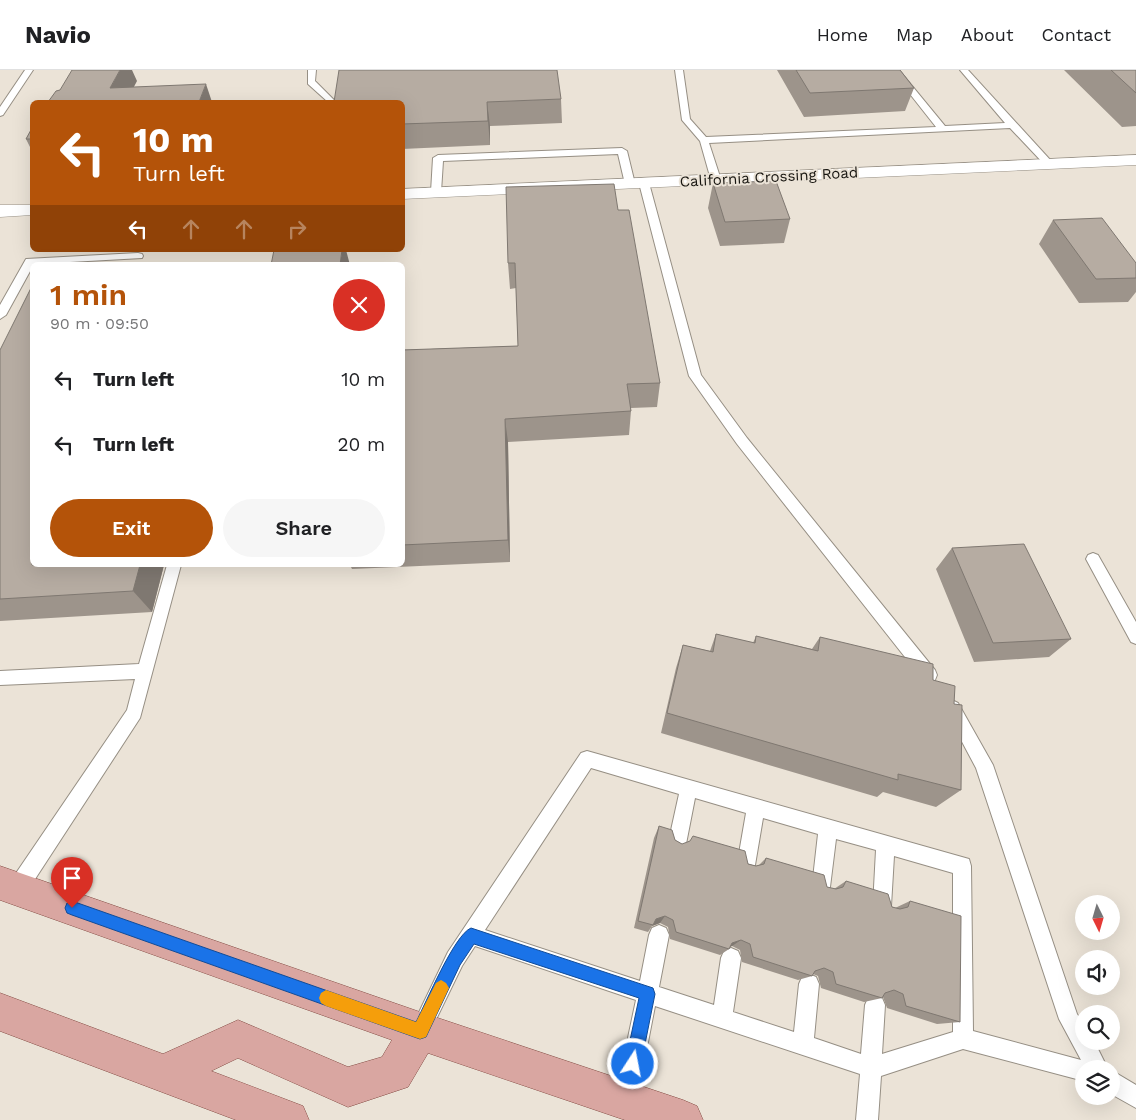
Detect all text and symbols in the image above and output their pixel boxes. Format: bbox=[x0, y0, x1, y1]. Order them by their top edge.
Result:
text: Navio bbox=[25, 21, 91, 49]
text: Home bbox=[817, 24, 868, 45]
text: Map bbox=[896, 24, 933, 45]
text: About bbox=[961, 24, 1013, 45]
text: Contact bbox=[1041, 24, 1111, 45]
text: 10 m bbox=[133, 119, 214, 161]
icon: left bbox=[50, 120, 115, 185]
text: Turn left bbox=[133, 161, 225, 186]
street label: California Crossing Road bbox=[679, 163, 859, 191]
icon: left bbox=[124, 215, 152, 243]
icon: ahead bbox=[177, 215, 205, 243]
icon: ahead bbox=[230, 215, 258, 243]
icon: right bbox=[283, 215, 311, 243]
text: 1 min bbox=[50, 277, 127, 312]
button: close bbox=[333, 279, 385, 331]
text: 90 m · 09:50 bbox=[50, 314, 149, 333]
icon: left bbox=[50, 366, 78, 394]
text: Turn left bbox=[93, 368, 174, 391]
text: 10 m bbox=[341, 368, 385, 391]
icon: left bbox=[50, 431, 78, 459]
text: Turn left bbox=[93, 433, 174, 456]
text: 20 m bbox=[338, 433, 385, 456]
button: Exit bbox=[50, 499, 213, 557]
button: Share bbox=[223, 499, 385, 557]
pin bbox=[51, 857, 93, 908]
icon: arrive bbox=[58, 864, 86, 892]
north arrow bbox=[1075, 895, 1120, 940]
map controls bbox=[1075, 895, 1120, 1105]
button: sound bbox=[1075, 950, 1120, 995]
button: search bbox=[1075, 1005, 1120, 1050]
position arrow bbox=[606, 1037, 658, 1089]
button: layers bbox=[1075, 1060, 1120, 1105]

